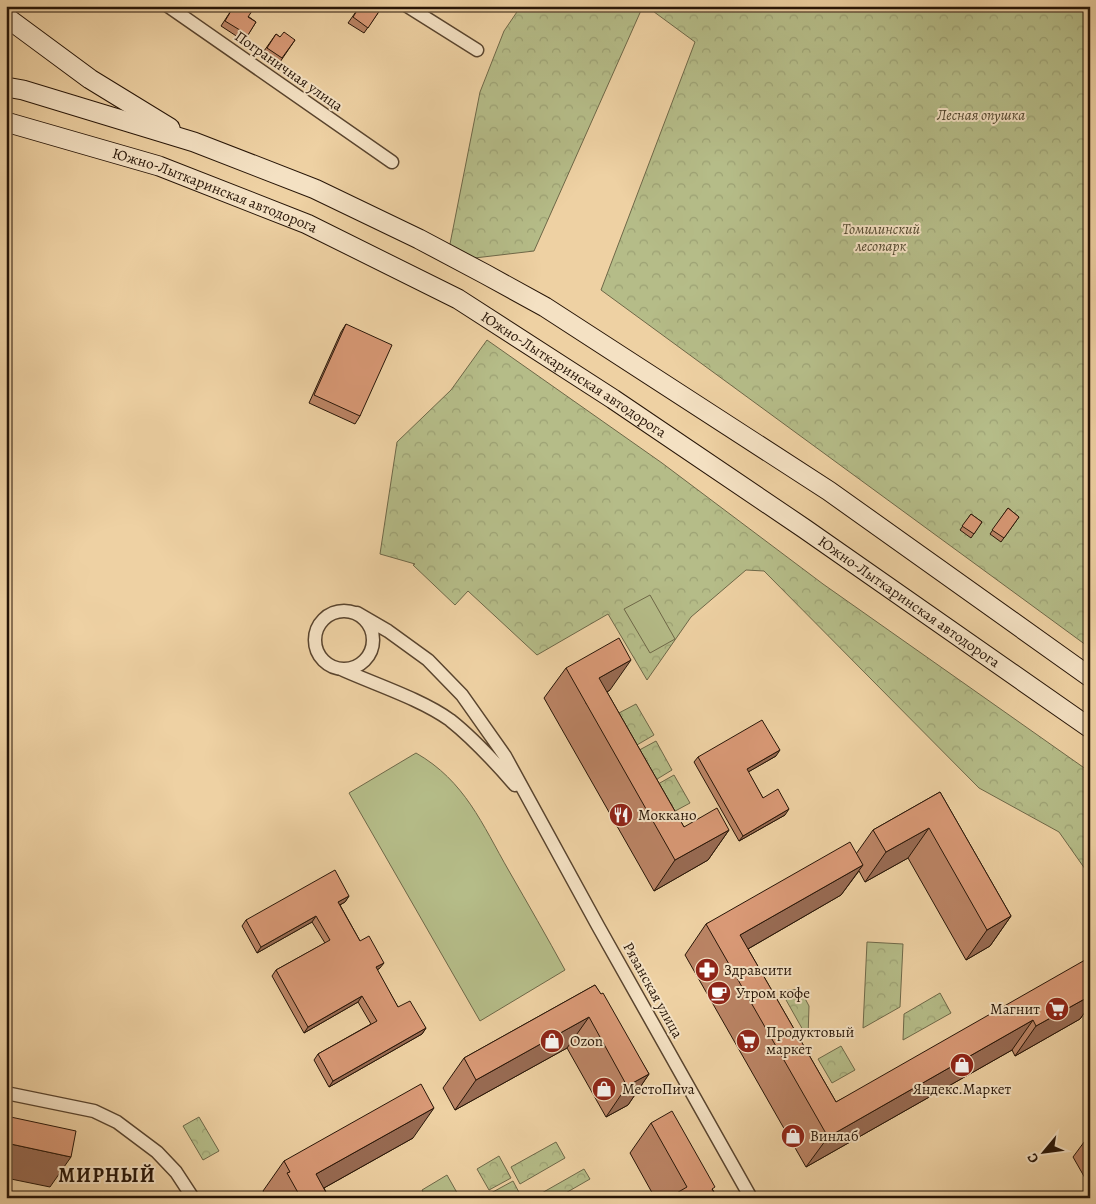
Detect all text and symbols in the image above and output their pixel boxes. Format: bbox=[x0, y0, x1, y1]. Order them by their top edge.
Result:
street label: Пограничная улица bbox=[231, 26, 347, 116]
park label: Лесная опушка bbox=[936, 105, 1025, 125]
street label: Южно-Лыткаринская автодорога bbox=[110, 143, 321, 238]
park label: Томилинский лесопарк bbox=[842, 219, 920, 256]
street label: Южно-Лыткаринская автодорога bbox=[477, 307, 670, 442]
street label: Южно-Лыткаринская автодорога bbox=[814, 531, 1004, 672]
restaurant icon: Моккано bbox=[608, 802, 634, 828]
place label: Моккано bbox=[638, 805, 697, 825]
street label: Рязанская улица bbox=[618, 938, 688, 1042]
pharmacy icon: Здравсити bbox=[694, 957, 720, 983]
place label: Здравсити bbox=[724, 960, 792, 980]
cafe icon: Утром кофе bbox=[706, 980, 732, 1006]
place label: Утром кофе bbox=[736, 983, 810, 1003]
supermarket icon: Магнит bbox=[1044, 996, 1070, 1022]
place label: Магнит bbox=[990, 999, 1040, 1019]
place label: Продуктовый маркет bbox=[766, 1022, 854, 1059]
shop icon: Ozon bbox=[539, 1028, 565, 1054]
supermarket icon: Продуктовый маркет bbox=[735, 1028, 761, 1054]
place label: Ozon bbox=[570, 1031, 603, 1051]
shop icon: Яндекс.Маркет bbox=[949, 1052, 975, 1078]
shop icon: МестоПиvа bbox=[591, 1076, 617, 1102]
place label: МестоПиvа bbox=[622, 1079, 695, 1099]
place label: Яндекс.Маркет bbox=[913, 1079, 1012, 1099]
shop icon: Винлаб bbox=[780, 1123, 806, 1149]
place label: Винлаб bbox=[810, 1126, 859, 1146]
north arrow bbox=[1018, 1126, 1068, 1176]
text: С bbox=[1022, 1149, 1043, 1166]
district label: МИРНЫЙ bbox=[58, 1162, 156, 1189]

